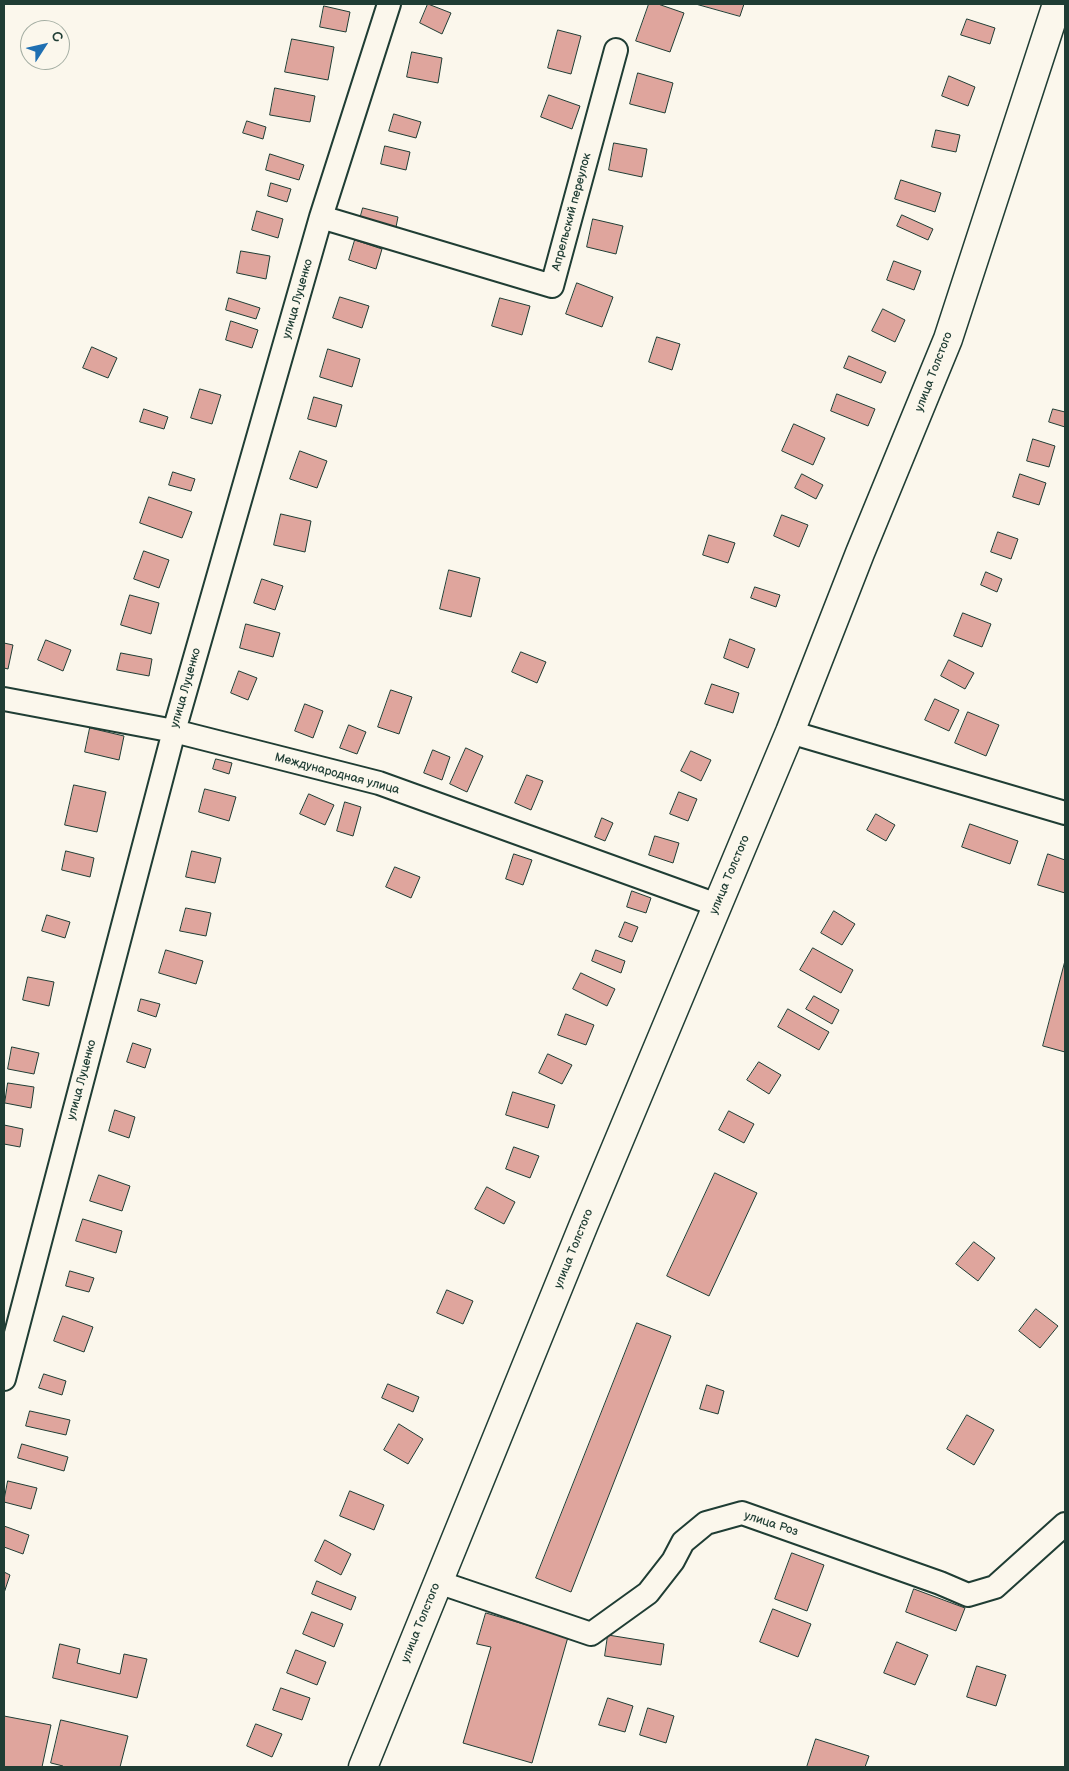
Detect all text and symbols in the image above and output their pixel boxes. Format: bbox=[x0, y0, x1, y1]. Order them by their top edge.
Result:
north arrow bbox=[20, 20, 70, 70]
text: С bbox=[47, 28, 67, 46]
street label: Апрельский переулок bbox=[549, 151, 595, 273]
street label: улица Луценко bbox=[280, 257, 316, 341]
street label: улица Толстого bbox=[912, 330, 956, 414]
street label: улица Луценко bbox=[168, 646, 204, 730]
street label: Международная улица bbox=[273, 750, 401, 798]
street label: улица Толстого bbox=[707, 833, 753, 917]
street label: улица Луценко bbox=[64, 1038, 100, 1122]
street label: улица Толстого bbox=[551, 1207, 597, 1291]
street label: улица Роз bbox=[742, 1509, 800, 1539]
street label: улица Толстого bbox=[398, 1581, 444, 1665]

